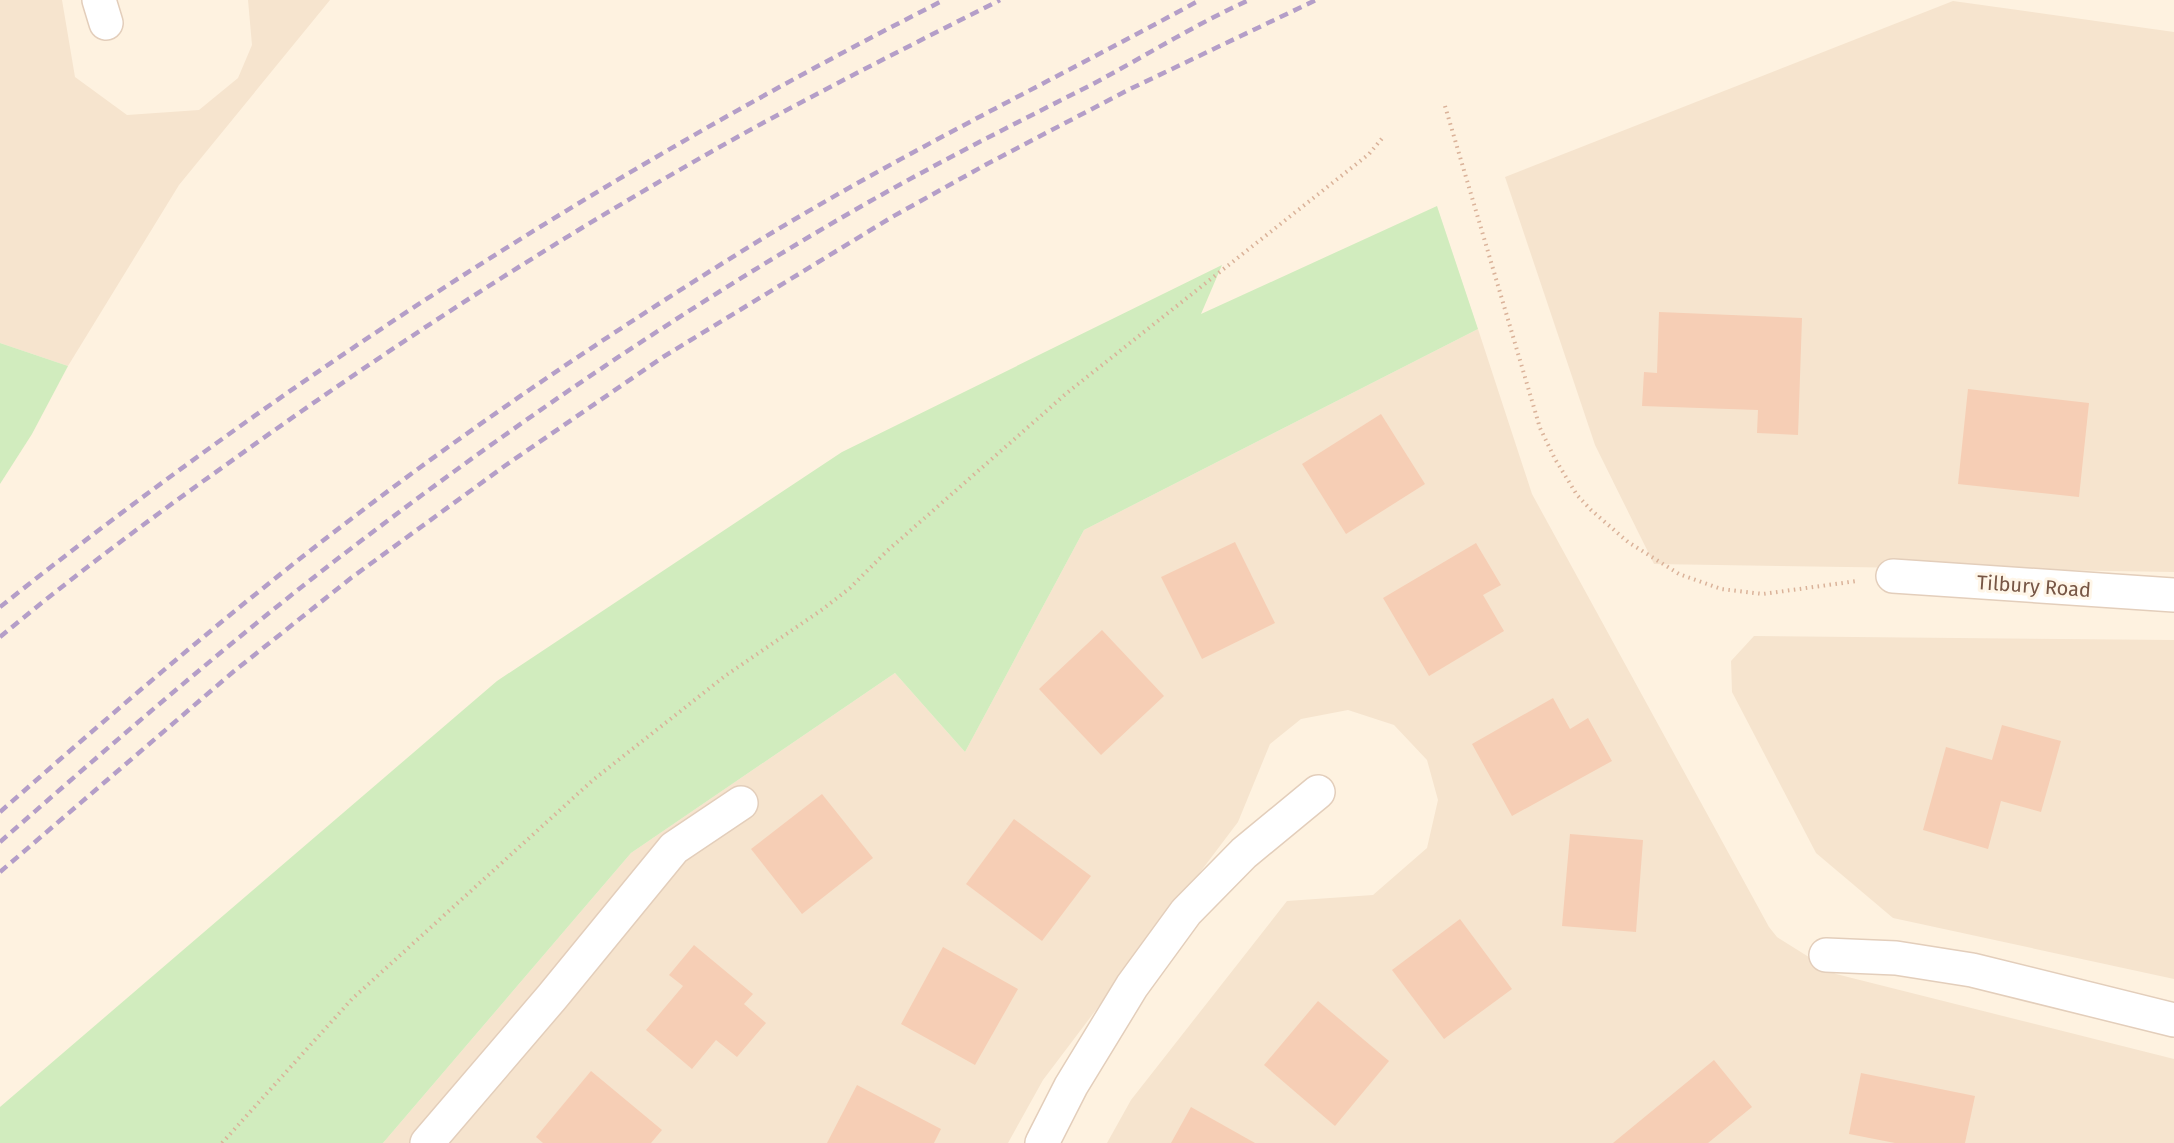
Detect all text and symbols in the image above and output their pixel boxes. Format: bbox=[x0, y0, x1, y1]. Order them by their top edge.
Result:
street label: Tilbury Road bbox=[1976, 570, 2092, 602]

